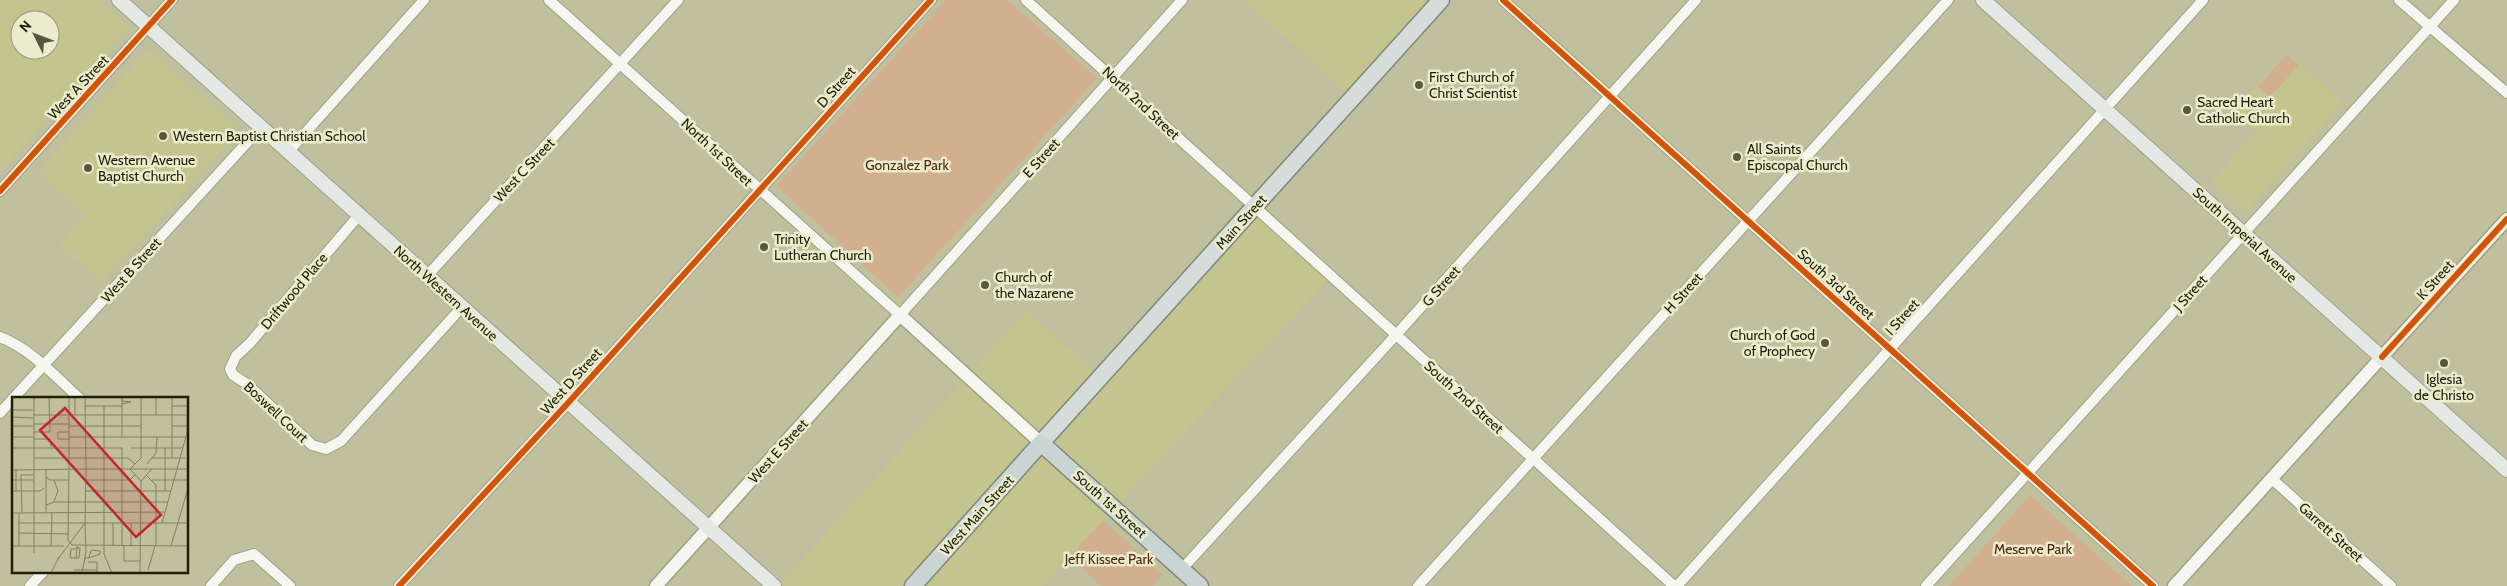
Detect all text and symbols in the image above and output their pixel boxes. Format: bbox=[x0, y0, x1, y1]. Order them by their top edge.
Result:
north arrow bbox=[10, 10, 60, 60]
text: N bbox=[15, 17, 35, 36]
street label: West A Street bbox=[44, 51, 112, 123]
street label: D Street bbox=[813, 62, 859, 111]
street label: North 2nd Street bbox=[1099, 63, 1184, 144]
place label: First Church of Christ Scientist bbox=[1429, 68, 1517, 102]
marker: First Church of Christ Scientist bbox=[1413, 79, 1425, 91]
place label: Sacred Heart Catholic Church bbox=[2197, 93, 2290, 127]
marker: Sacred Heart Catholic Church bbox=[2181, 104, 2193, 116]
street label: North 1st Street bbox=[677, 114, 757, 190]
place label: Western Baptist Christian School bbox=[173, 127, 366, 145]
marker: Western Baptist Christian School bbox=[157, 130, 169, 142]
street label: West C Street bbox=[490, 134, 558, 206]
street label: E Street bbox=[1019, 134, 1064, 181]
place label: All Saints Episcopal Church bbox=[1747, 140, 1848, 174]
place label: Western Avenue Baptist Church bbox=[98, 151, 195, 185]
marker: All Saints Episcopal Church bbox=[1731, 151, 1743, 163]
park label: Gonzalez Park bbox=[865, 156, 949, 174]
marker: Western Avenue Baptist Church bbox=[82, 162, 94, 174]
street label: South Imperial Avenue bbox=[2189, 183, 2301, 287]
street label: Main Street bbox=[1212, 191, 1271, 253]
place label: Trinity Lutheran Church bbox=[774, 230, 871, 264]
street label: West B Street bbox=[97, 234, 165, 306]
street label: North Western Avenue bbox=[390, 241, 502, 345]
marker: Trinity Lutheran Church bbox=[758, 241, 770, 253]
street label: South 3rd Street bbox=[1794, 245, 1878, 323]
street label: Driftwood Place bbox=[257, 249, 331, 333]
street label: K Street bbox=[2413, 256, 2458, 304]
street label: G Street bbox=[1418, 262, 1464, 310]
place label: Church of the Nazarene bbox=[995, 268, 1074, 302]
street label: H Street bbox=[1660, 269, 1706, 317]
street label: J Street bbox=[2168, 271, 2211, 316]
marker: Church of the Nazarene bbox=[979, 279, 991, 291]
street label: I Street bbox=[1881, 295, 1923, 339]
place label: Church of God of Prophecy bbox=[1730, 326, 1815, 360]
marker: Church of God of Prophecy bbox=[1819, 337, 1831, 349]
street label: West D Street bbox=[537, 344, 606, 418]
street label: South 2nd Street bbox=[1421, 357, 1508, 438]
marker: Iglesia de Christo bbox=[2438, 357, 2450, 369]
place label: Iglesia de Christo bbox=[2414, 370, 2474, 404]
street label: Boswell Court bbox=[240, 378, 312, 447]
inset map bbox=[12, 397, 189, 574]
street label: West E Street bbox=[744, 415, 812, 487]
street label: South 1st Street bbox=[1069, 466, 1151, 542]
street label: West Main Street bbox=[936, 471, 1018, 559]
street label: Garrett Street bbox=[2295, 498, 2367, 566]
park label: Meserve Park bbox=[1994, 540, 2073, 558]
park label: Jeff Kissee Park bbox=[1064, 550, 1154, 568]

